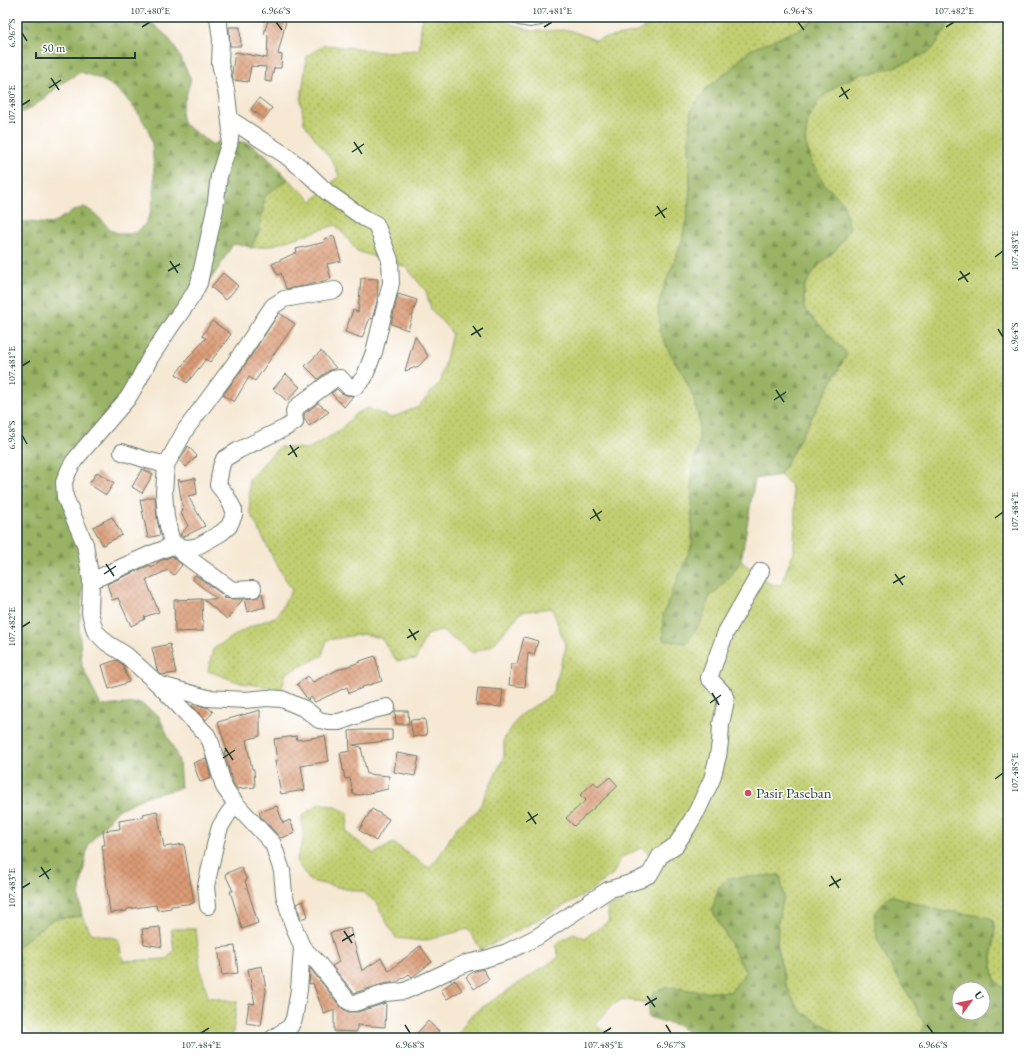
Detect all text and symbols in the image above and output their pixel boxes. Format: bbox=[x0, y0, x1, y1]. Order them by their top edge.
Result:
text: 107.480°E bbox=[130, 4, 170, 17]
text: 6.966°S bbox=[261, 4, 291, 17]
text: 107.481°E bbox=[532, 4, 572, 17]
text: 6.964°S bbox=[783, 4, 813, 17]
text: 107.482°E bbox=[934, 4, 974, 17]
text: 6.967°S bbox=[5, 18, 18, 48]
scale bar bbox=[36, 34, 135, 60]
text: 50 m bbox=[42, 40, 66, 56]
text: 107.480°E bbox=[5, 85, 18, 125]
text: 107.483°E bbox=[1008, 231, 1021, 271]
text: 6.964°S bbox=[1008, 322, 1021, 352]
text: 107.481°E bbox=[5, 346, 18, 386]
text: 6.968°S bbox=[5, 420, 18, 450]
text: 107.484°E bbox=[1008, 492, 1021, 532]
text: 107.482°E bbox=[5, 607, 18, 647]
text: 107.485°E bbox=[1008, 753, 1021, 793]
place label: Pasir Paseban bbox=[756, 783, 832, 802]
marker: Pasir Paseban bbox=[743, 788, 753, 798]
text: 107.483°E bbox=[5, 868, 18, 908]
north arrow bbox=[951, 981, 991, 1021]
text: U bbox=[971, 988, 988, 1003]
text: 107.484°E bbox=[181, 1038, 221, 1051]
text: 6.968°S bbox=[395, 1038, 425, 1051]
text: 107.485°E bbox=[583, 1038, 623, 1051]
text: 6.967°S bbox=[656, 1038, 686, 1051]
text: 6.966°S bbox=[918, 1038, 948, 1051]

